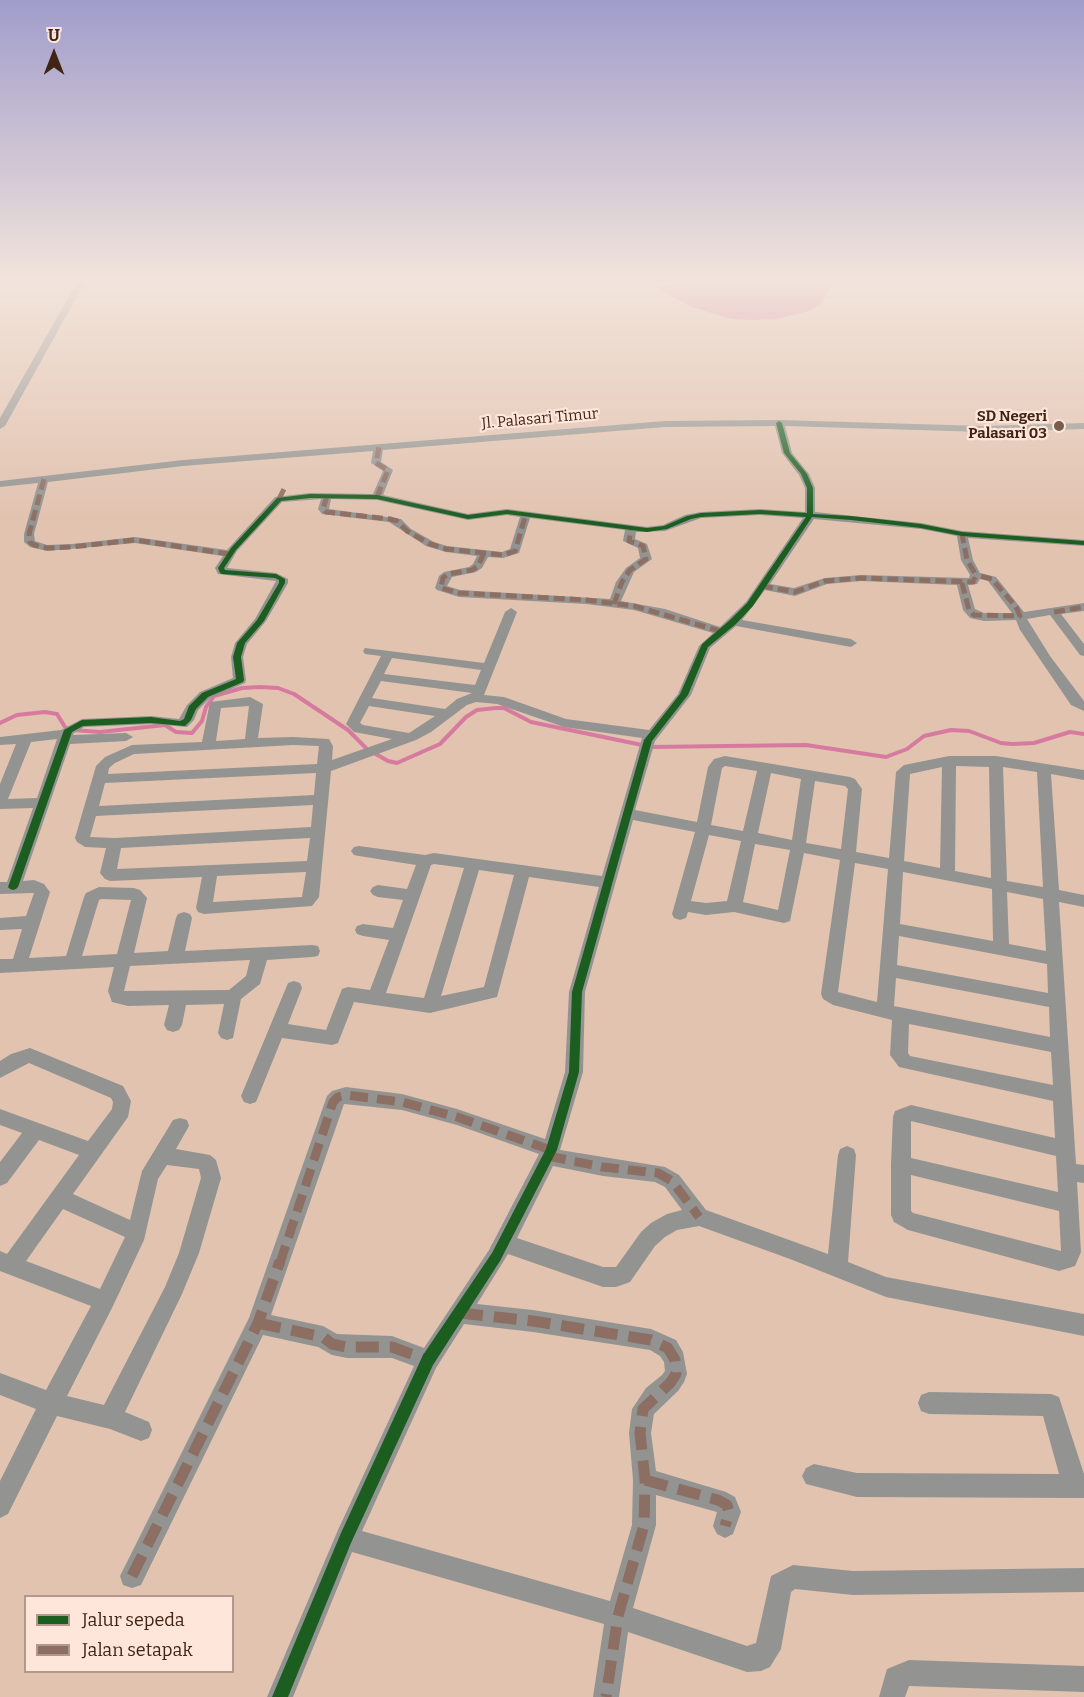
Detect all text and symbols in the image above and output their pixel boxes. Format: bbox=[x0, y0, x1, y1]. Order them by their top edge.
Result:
north arrow bbox=[24, 24, 84, 84]
text: U bbox=[48, 26, 60, 45]
street label: Jl. Palasari Timur bbox=[481, 405, 599, 433]
place label: SD Negeri Palasari 03 bbox=[968, 408, 1047, 443]
marker: SD Negeri Palasari 03 bbox=[1052, 419, 1066, 433]
legend bbox=[24, 1595, 234, 1673]
text: Jalur sepeda bbox=[82, 1609, 185, 1631]
text: Jalan setapak bbox=[82, 1639, 193, 1661]

